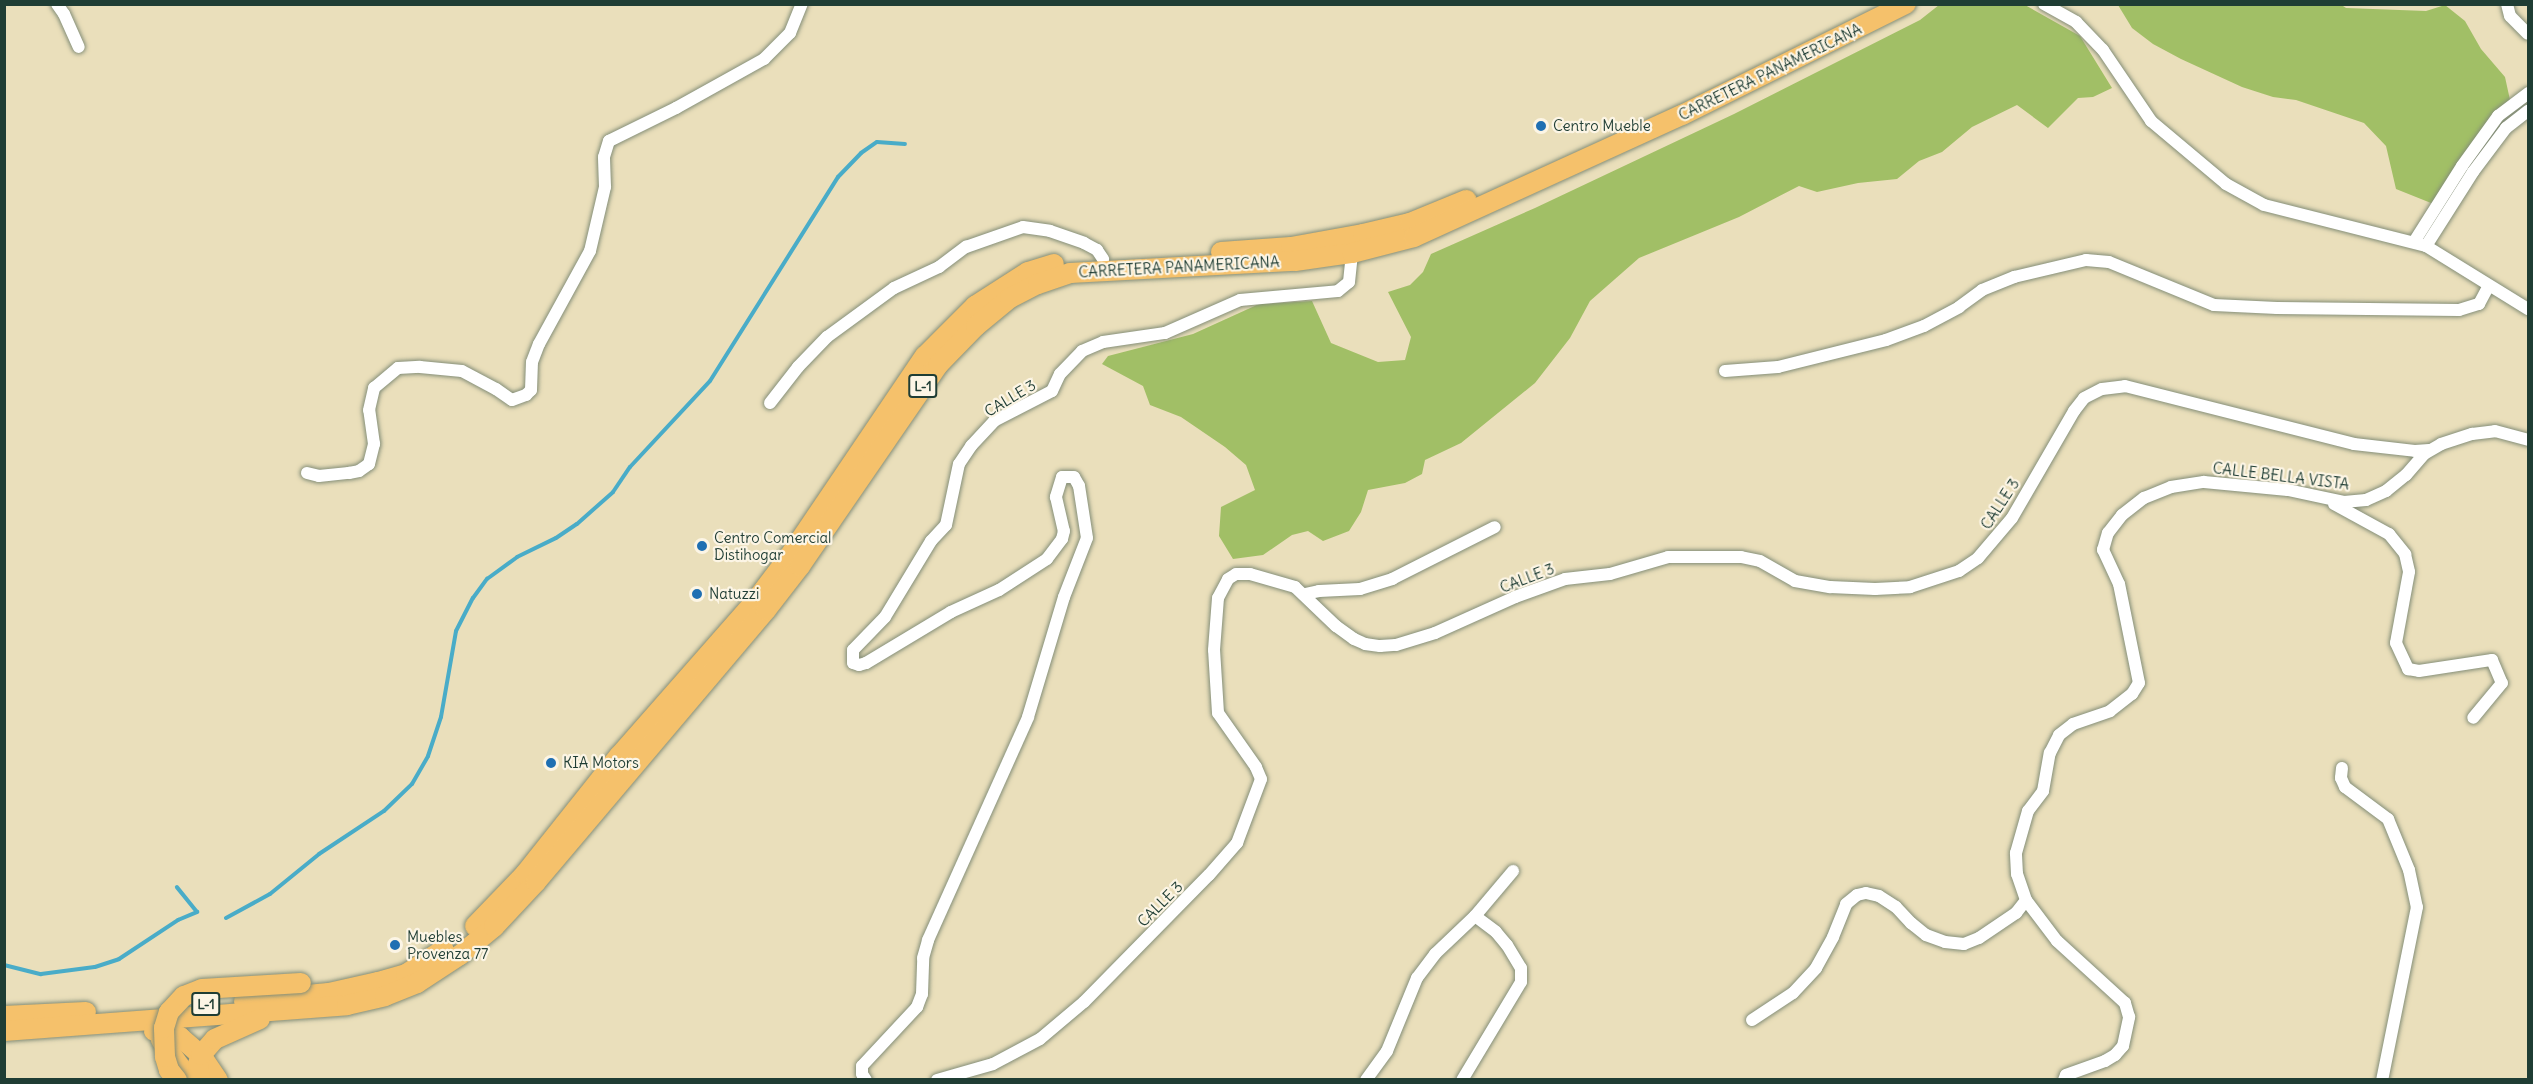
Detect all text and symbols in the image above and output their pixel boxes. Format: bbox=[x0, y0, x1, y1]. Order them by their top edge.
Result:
street label: CARRETERA PANAMERICANA bbox=[1676, 20, 1864, 124]
place label: Centro Mueble bbox=[1553, 117, 1651, 135]
marker: Centro Mueble bbox=[1534, 119, 1548, 133]
street label: CARRETERA PANAMERICANA bbox=[1078, 253, 1280, 281]
road number: L-1 bbox=[908, 375, 938, 397]
street label: CALLE 3 bbox=[981, 376, 1039, 420]
street label: CALLE BELLA VISTA bbox=[2212, 459, 2350, 493]
street label: CALLE 3 bbox=[1977, 475, 2023, 533]
place label: Centro Comercial Distihogar bbox=[714, 528, 831, 563]
marker: Centro Comercial Distihogar bbox=[695, 539, 709, 553]
street label: CALLE 3 bbox=[1497, 559, 1557, 597]
place label: Natuzzi bbox=[709, 585, 759, 603]
marker: Natuzzi bbox=[690, 587, 704, 601]
place label: KIA Motors bbox=[563, 754, 639, 772]
marker: KIA Motors bbox=[544, 756, 558, 770]
street label: CALLE 3 bbox=[1134, 878, 1186, 930]
place label: Muebles Provenza 77 bbox=[407, 927, 488, 962]
marker: Muebles Provenza 77 bbox=[388, 938, 402, 952]
road number: L-1 bbox=[191, 993, 221, 1015]

